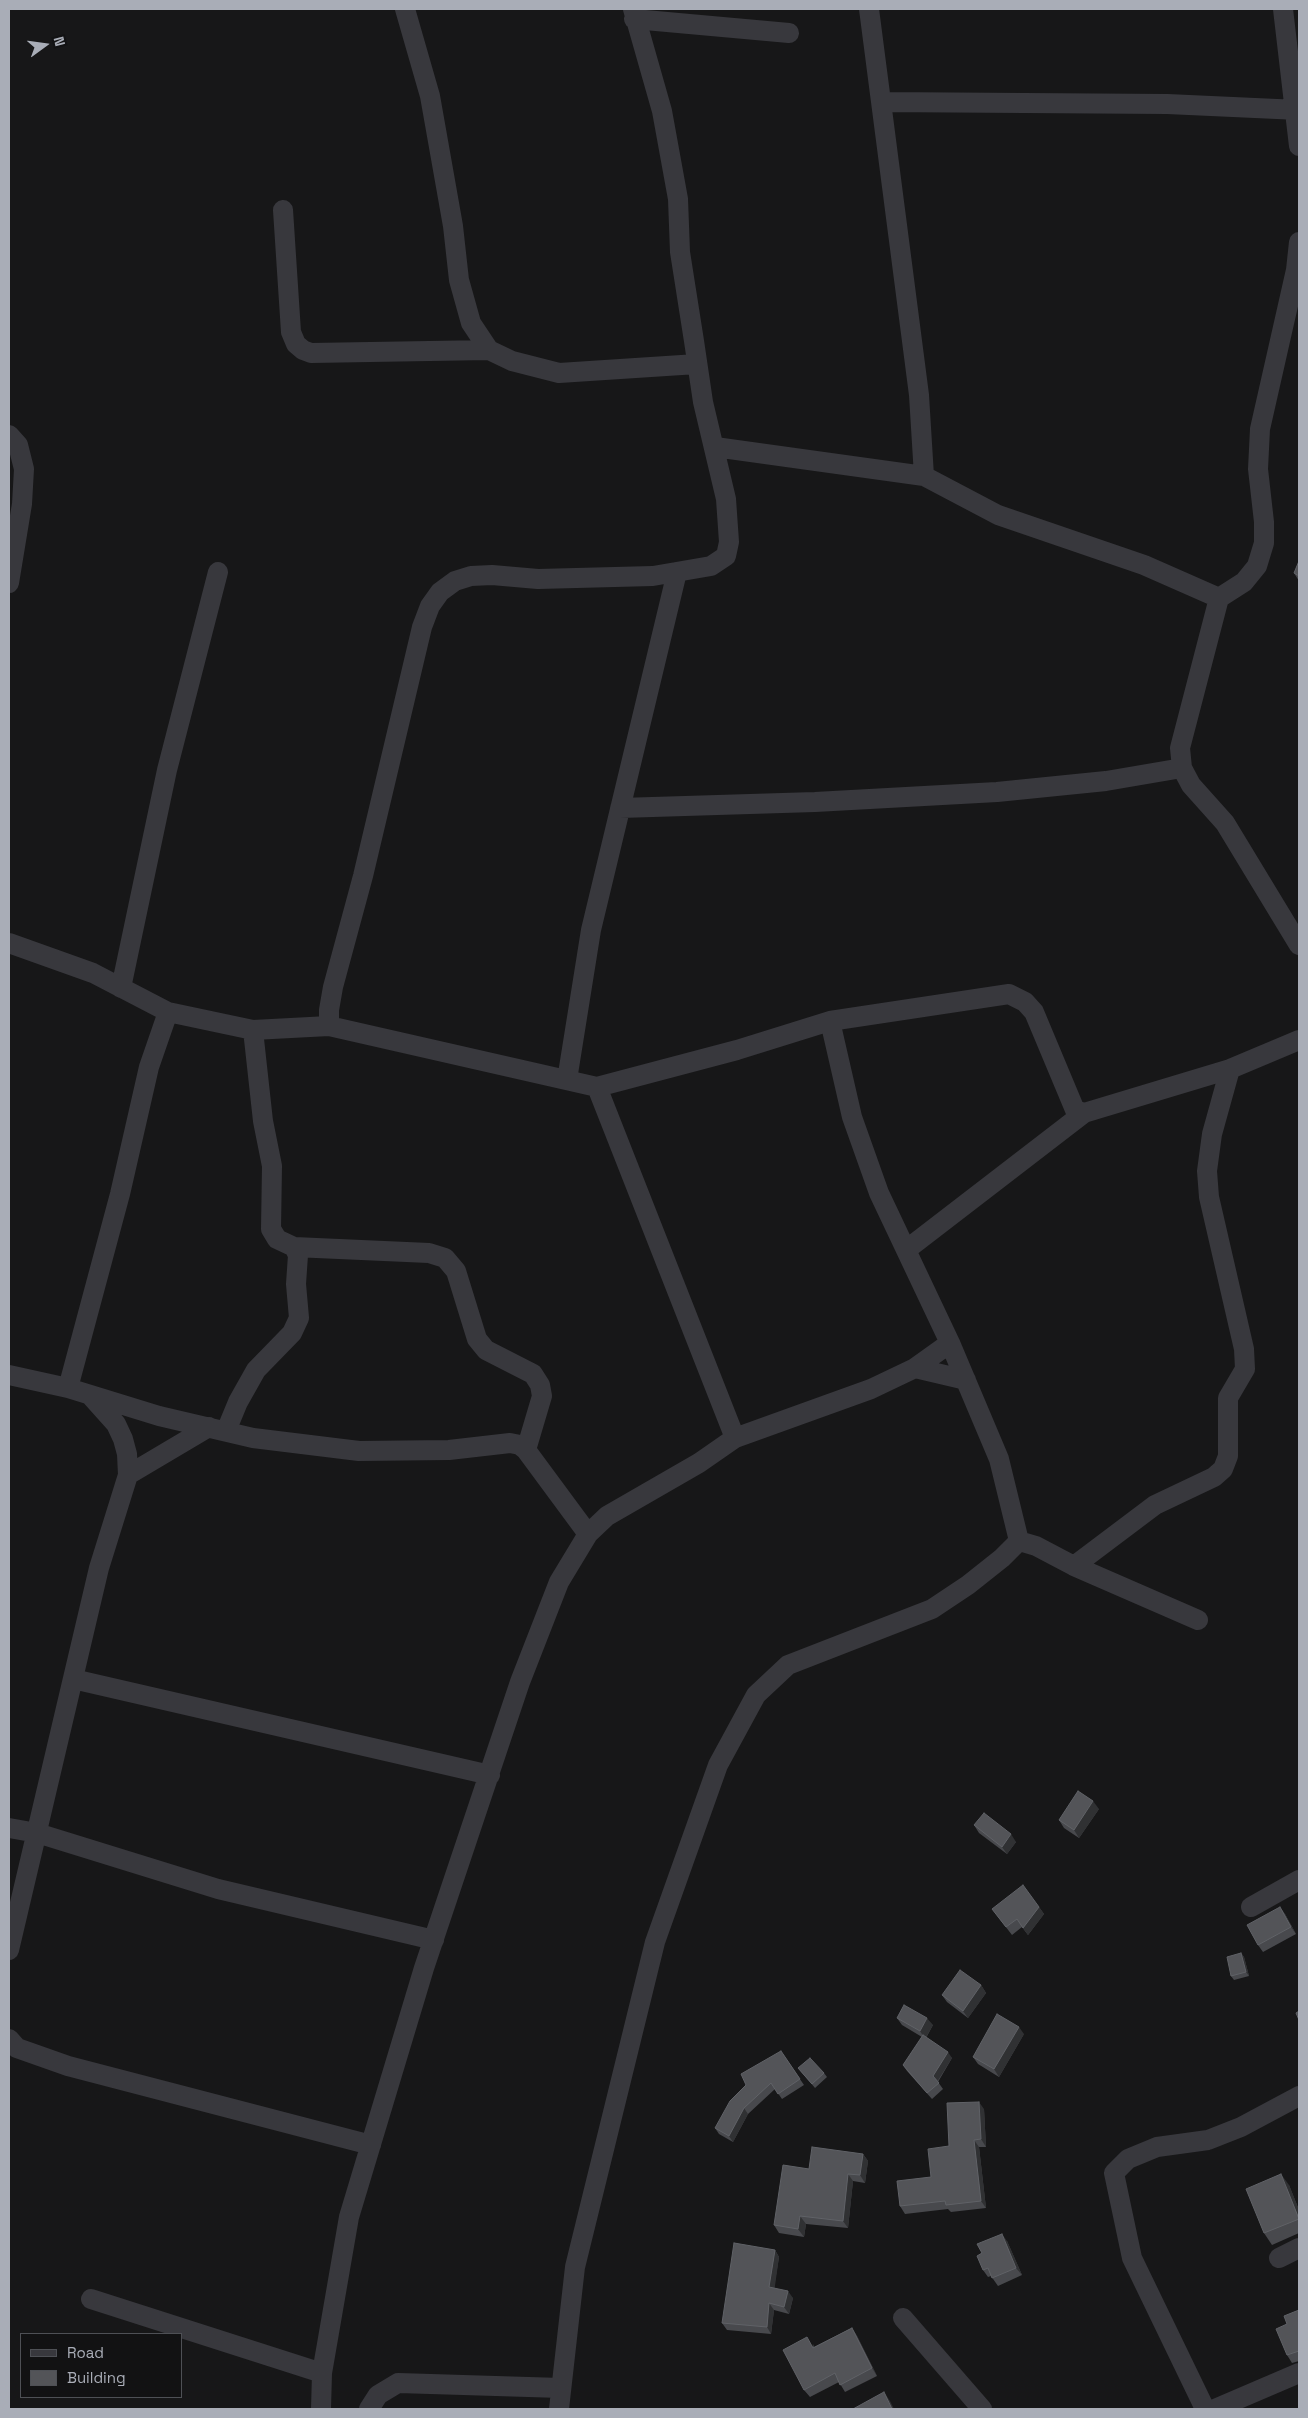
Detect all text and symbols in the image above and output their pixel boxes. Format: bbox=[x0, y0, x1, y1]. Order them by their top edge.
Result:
north arrow bbox=[20, 20, 70, 70]
text: N bbox=[50, 35, 69, 48]
legend bbox=[20, 2333, 182, 2398]
text: Road bbox=[67, 2343, 104, 2362]
text: Building bbox=[67, 2368, 126, 2387]

